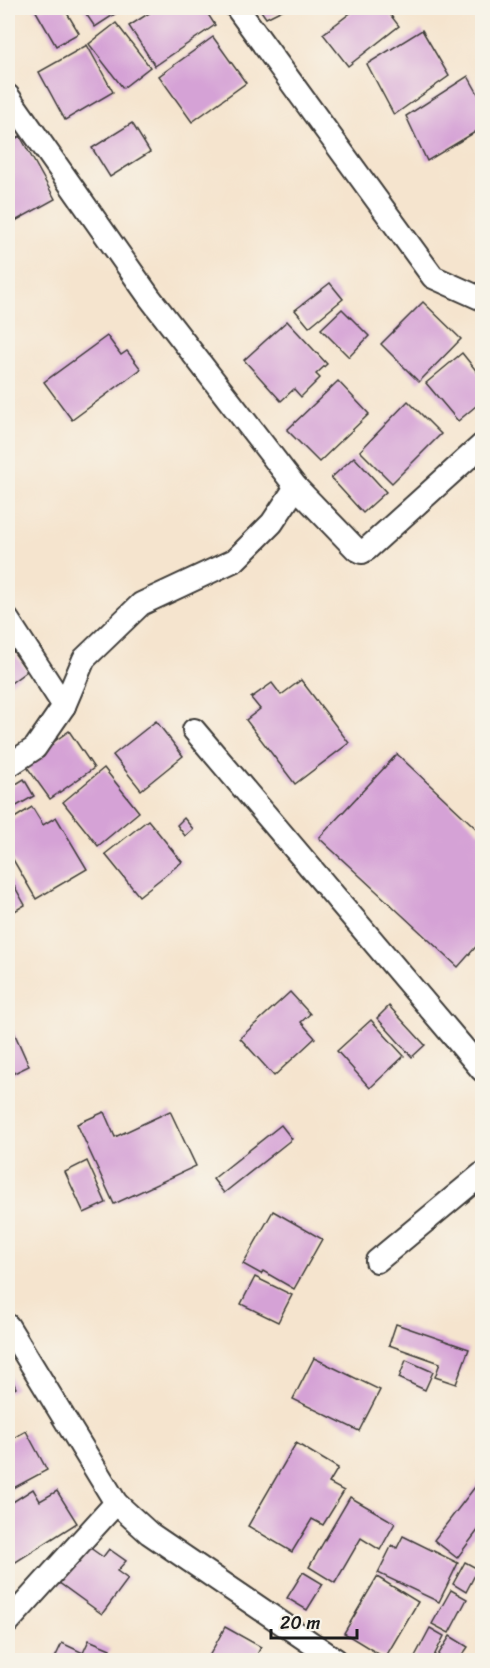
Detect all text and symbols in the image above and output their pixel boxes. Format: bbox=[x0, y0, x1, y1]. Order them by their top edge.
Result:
scale bar bbox=[271, 1602, 356, 1640]
text: 20 m bbox=[280, 1607, 320, 1639]

